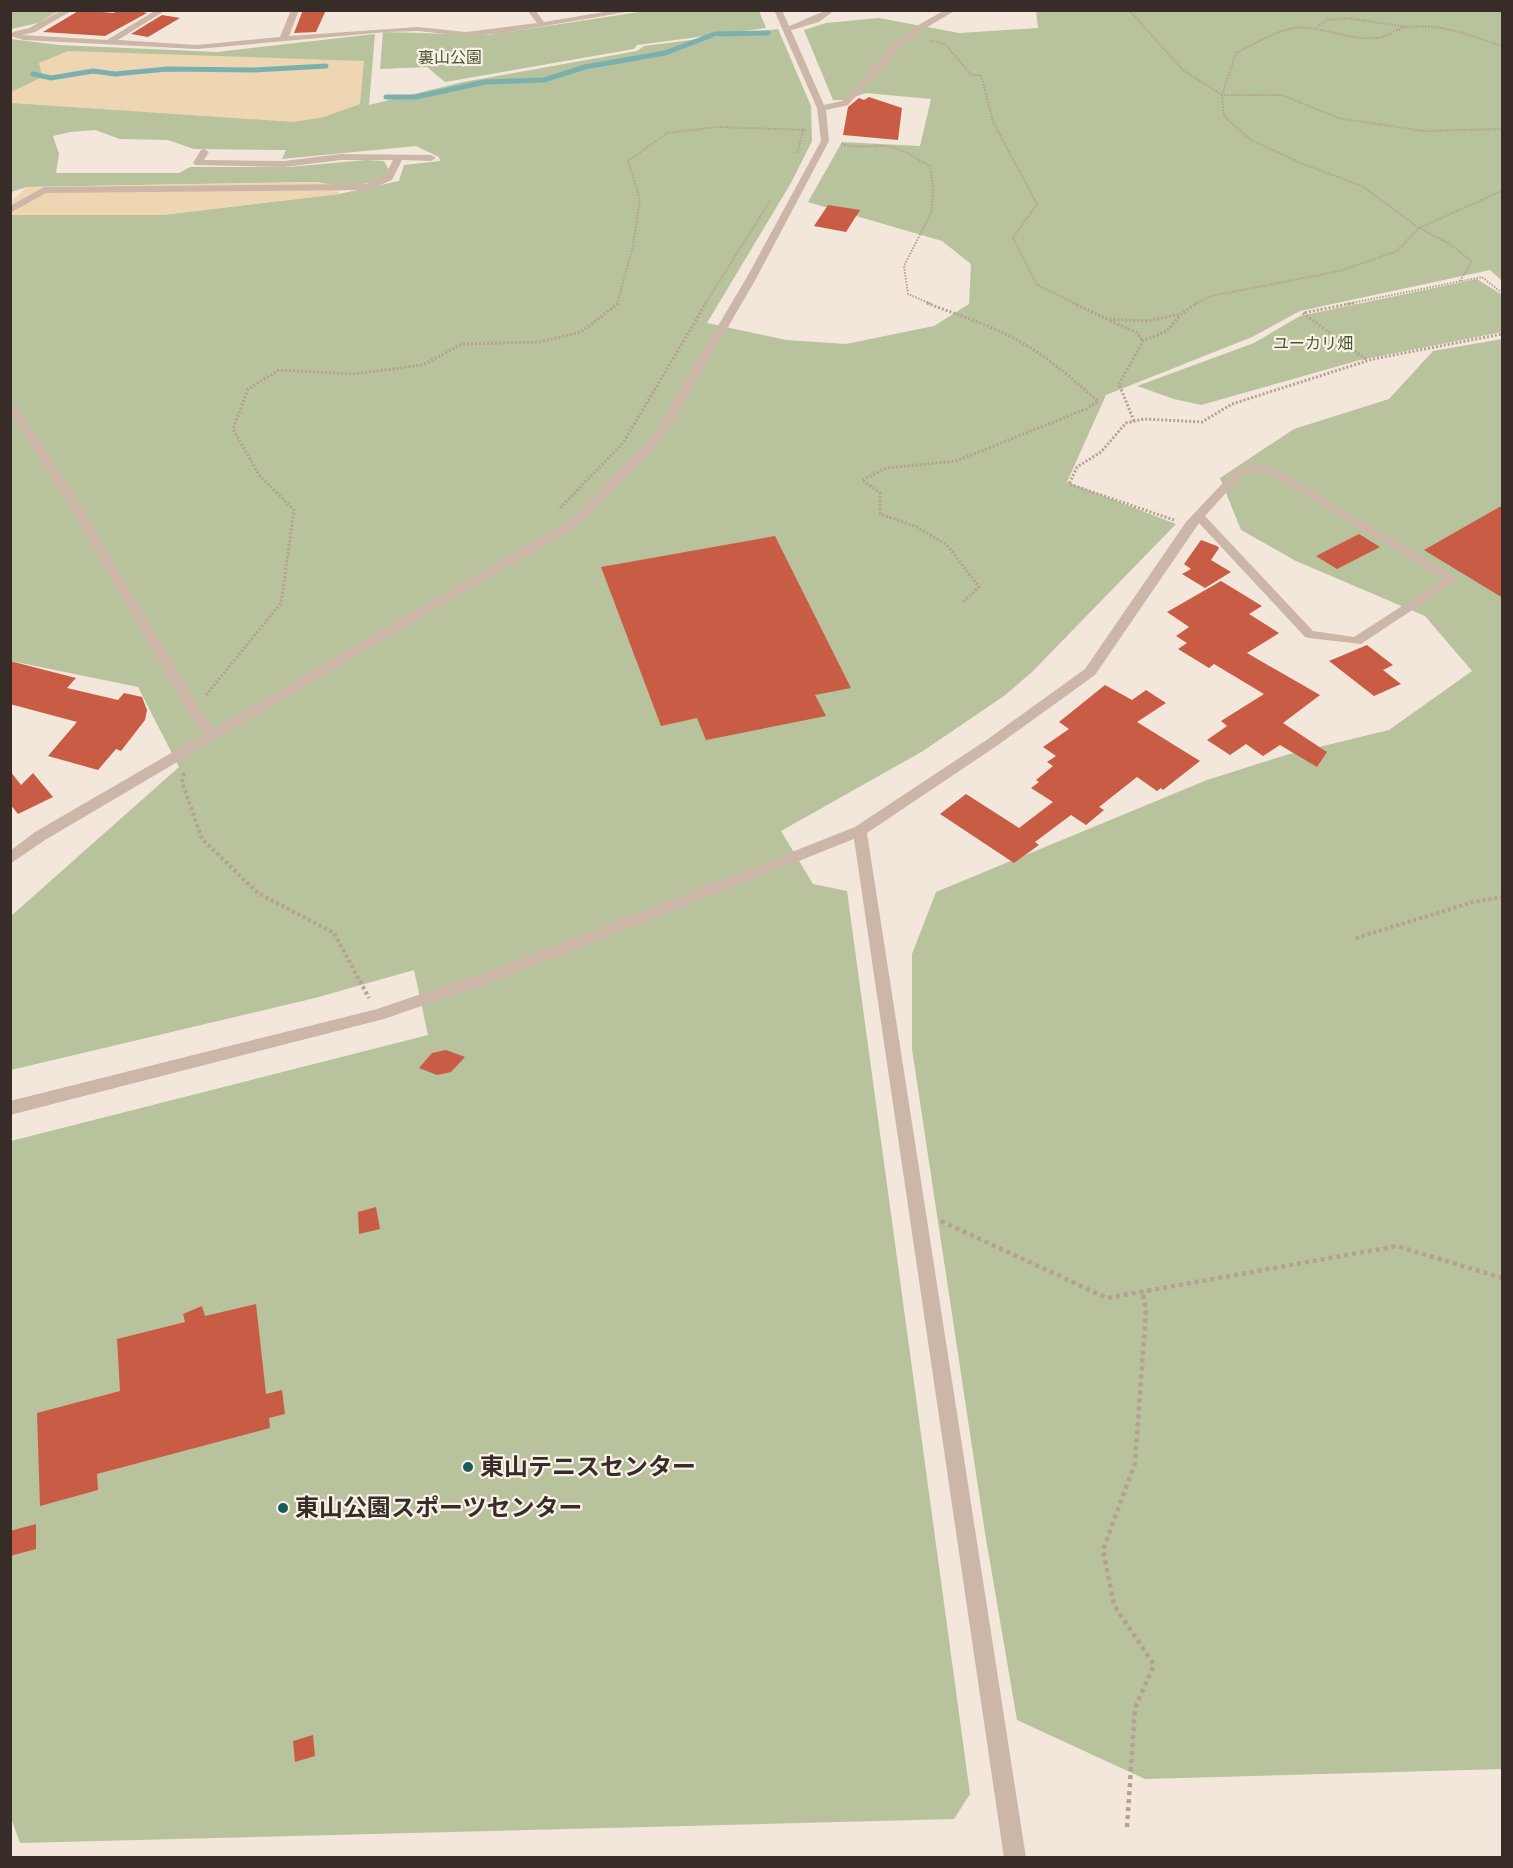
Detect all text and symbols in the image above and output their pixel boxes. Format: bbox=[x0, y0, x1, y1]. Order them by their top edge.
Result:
park label: 裏山公園 bbox=[418, 48, 482, 67]
park label: ユーカリ畑 bbox=[1273, 334, 1353, 353]
place label: 東山テニスセンター bbox=[480, 1453, 696, 1481]
marker: 東山テニスセンター bbox=[461, 1460, 475, 1474]
place label: 東山公園スポーツセンター bbox=[295, 1494, 583, 1522]
marker: 東山公園スポーツセンター bbox=[276, 1501, 290, 1515]

